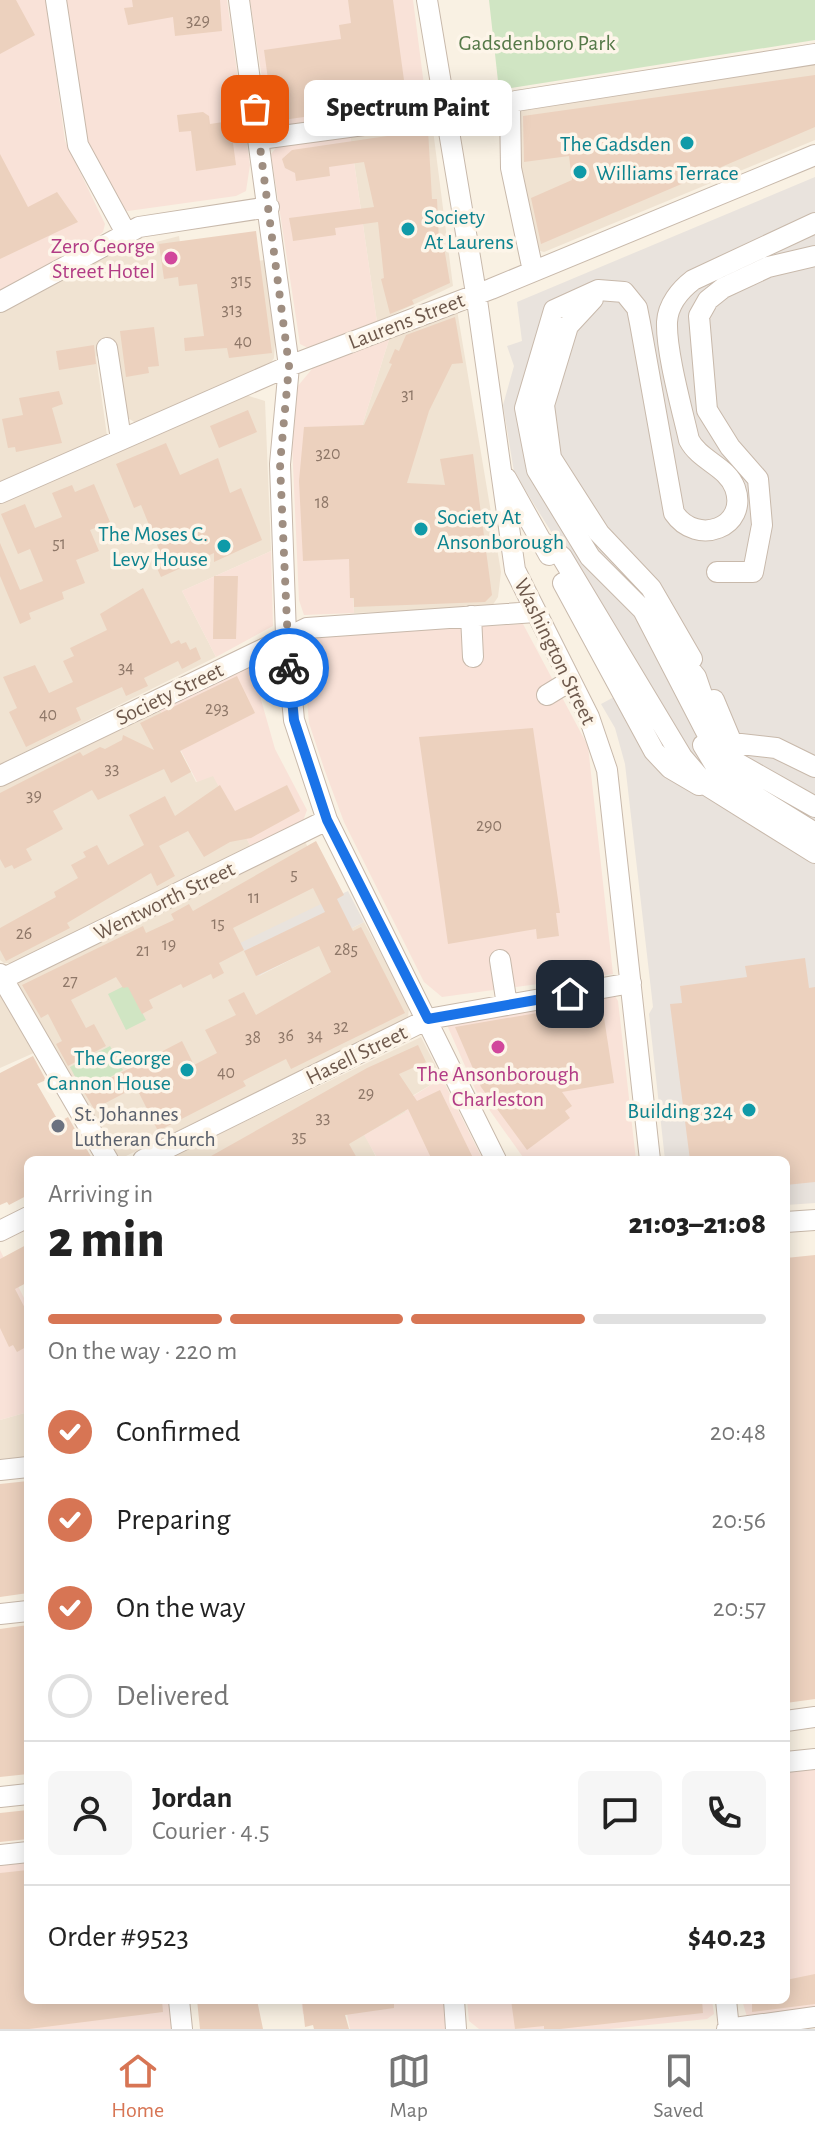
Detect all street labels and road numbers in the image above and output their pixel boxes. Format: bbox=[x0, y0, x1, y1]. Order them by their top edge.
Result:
street label: Laurens Street bbox=[345, 289, 467, 353]
street label: Washington Street bbox=[510, 575, 600, 728]
street label: Society Street bbox=[112, 658, 227, 729]
street label: Wentworth Street bbox=[91, 857, 238, 944]
street label: Hasell Street bbox=[302, 1021, 410, 1089]

